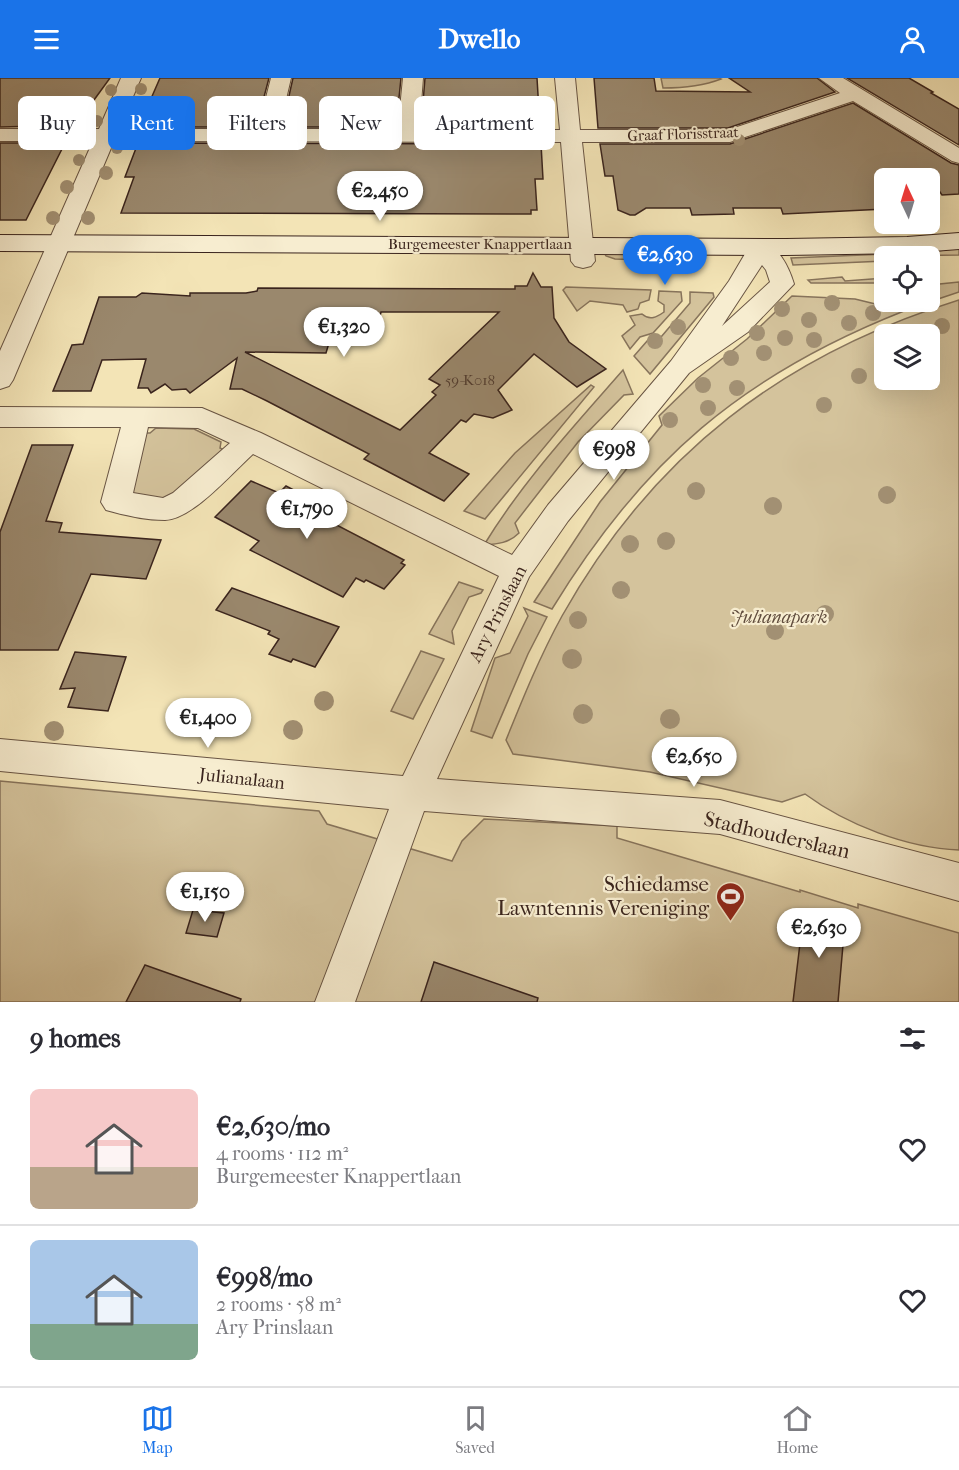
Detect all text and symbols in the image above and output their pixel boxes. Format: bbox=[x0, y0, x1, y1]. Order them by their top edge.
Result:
icon: menu bbox=[30, 23, 63, 56]
text: Dwello bbox=[439, 23, 520, 55]
icon: person bbox=[896, 23, 929, 56]
chip: Buy bbox=[18, 96, 96, 150]
chip: Rent bbox=[108, 96, 195, 150]
chip: Filters bbox=[207, 96, 307, 150]
chip: New bbox=[319, 96, 402, 150]
chip: Apartment bbox=[414, 96, 555, 150]
street label: Graaf Florisstraat bbox=[627, 123, 740, 145]
north arrow bbox=[874, 168, 940, 234]
map controls bbox=[874, 168, 940, 390]
pin: €2,450 bbox=[331, 171, 429, 222]
text: €2,450 bbox=[351, 179, 409, 202]
street label: Burgemeester Knappertlaan bbox=[388, 235, 572, 253]
pin: €2,630 bbox=[616, 235, 714, 286]
text: €2,630 bbox=[637, 243, 693, 266]
button: locate bbox=[874, 246, 940, 312]
pin: €1,320 bbox=[295, 307, 393, 358]
text: €1,320 bbox=[318, 315, 370, 338]
button: layers bbox=[874, 324, 940, 390]
house number: 59-K018 bbox=[445, 371, 495, 389]
pin: €998 bbox=[578, 430, 650, 481]
text: €998 bbox=[593, 438, 635, 461]
pin: €1,790 bbox=[258, 489, 356, 540]
text: €1,790 bbox=[280, 497, 334, 520]
street label: Ary Prinslaan bbox=[464, 562, 532, 667]
park label: Julianapark bbox=[731, 607, 827, 628]
pin: €1,400 bbox=[159, 698, 257, 749]
text: €1,400 bbox=[179, 706, 237, 729]
pin: €2,650 bbox=[645, 737, 743, 788]
text: €2,650 bbox=[666, 745, 722, 768]
street label: Julianalaan bbox=[196, 764, 286, 794]
street label: Stadhouderslaan bbox=[702, 807, 852, 863]
pin: €1,150 bbox=[156, 872, 254, 923]
place label: Schiedamse Lawntennis Vereniging bbox=[497, 872, 710, 920]
text: €1,150 bbox=[180, 880, 230, 903]
sports icon: Schiedamse Lawntennis Vereniging bbox=[714, 880, 746, 922]
pin: €2,630 bbox=[770, 908, 868, 959]
text: €2,630 bbox=[791, 916, 847, 939]
icon: filters bbox=[896, 1022, 929, 1055]
text: 9 homes bbox=[30, 1023, 121, 1054]
text: €2,630/mo bbox=[216, 1111, 330, 1142]
icon: home bbox=[78, 1113, 150, 1185]
icon: heart bbox=[896, 1133, 929, 1166]
text: 4 rooms · 112 m² bbox=[216, 1142, 348, 1165]
text: Burgemeester Knappertlaan bbox=[216, 1165, 461, 1188]
text: €998/mo bbox=[216, 1262, 313, 1293]
icon: home bbox=[78, 1264, 150, 1336]
icon: heart bbox=[896, 1284, 929, 1317]
text: 2 rooms · 58 m² bbox=[216, 1293, 341, 1316]
text: Ary Prinslaan bbox=[216, 1316, 333, 1339]
tab: Map bbox=[141, 1402, 174, 1457]
tab: Saved bbox=[455, 1402, 495, 1457]
tab: Home bbox=[777, 1402, 818, 1457]

